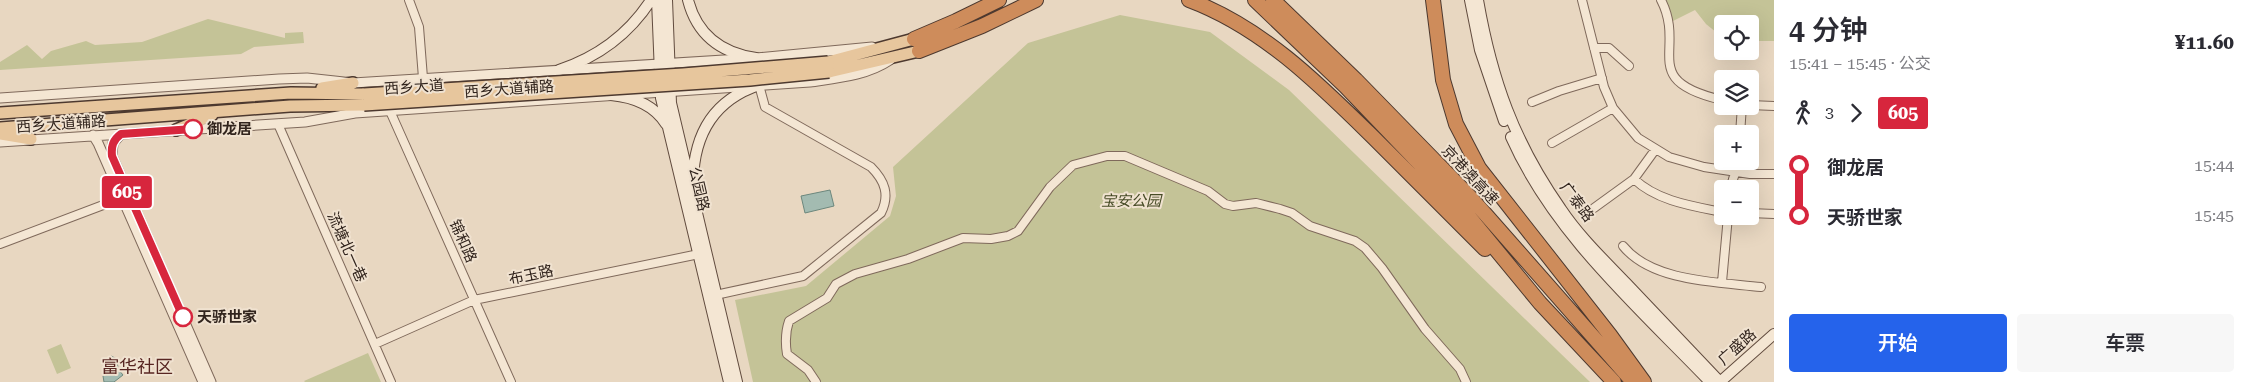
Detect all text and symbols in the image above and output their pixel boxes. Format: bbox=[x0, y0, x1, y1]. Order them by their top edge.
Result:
text: 4 分钟 bbox=[1789, 14, 1868, 47]
map controls bbox=[1714, 15, 1759, 225]
button: locate bbox=[1714, 15, 1759, 60]
text: ¥11.60 bbox=[2175, 31, 2234, 54]
text: 15:41 – 15:45 · 公交 bbox=[1789, 54, 1931, 73]
button: layers bbox=[1714, 70, 1759, 115]
street label: 西乡大道 bbox=[383, 76, 445, 98]
street label: 西乡大道辅路 bbox=[463, 77, 555, 101]
icon: walk bbox=[1789, 99, 1817, 127]
icon: forward bbox=[1842, 99, 1870, 127]
text: 605 bbox=[1888, 102, 1918, 123]
text: 3 bbox=[1825, 103, 1834, 122]
street label: 西乡大道辅路 bbox=[15, 112, 107, 136]
marker: 御龙居 bbox=[183, 119, 203, 139]
place label: 御龙居 bbox=[207, 120, 252, 138]
button: + bbox=[1714, 125, 1759, 170]
street label: 京港澳高速 bbox=[1438, 141, 1502, 209]
text: 御龙居 bbox=[1827, 156, 1884, 179]
text: 15:44 bbox=[2194, 156, 2234, 175]
street label: 公园路 bbox=[685, 165, 713, 213]
line badge: 605 bbox=[98, 176, 156, 208]
street label: 广泰路 bbox=[1556, 179, 1598, 225]
button: − bbox=[1714, 180, 1759, 225]
text: 605 bbox=[112, 181, 142, 202]
park label: 宝安公园 bbox=[1101, 192, 1163, 210]
text: 天骄世家 bbox=[1827, 206, 1903, 229]
text: 15:45 bbox=[2194, 206, 2234, 225]
street label: 流塘北一巷 bbox=[324, 209, 370, 285]
street label: 锦和路 bbox=[446, 217, 480, 265]
street label: 布玉路 bbox=[507, 262, 555, 288]
marker: 天骄世家 bbox=[173, 307, 193, 327]
place label: 天骄世家 bbox=[197, 308, 257, 326]
button: 开始 bbox=[1789, 314, 2007, 372]
button: 车票 bbox=[2017, 314, 2234, 372]
street label: 广盛路 bbox=[1714, 325, 1760, 369]
district label: 富华社区 bbox=[101, 356, 173, 377]

